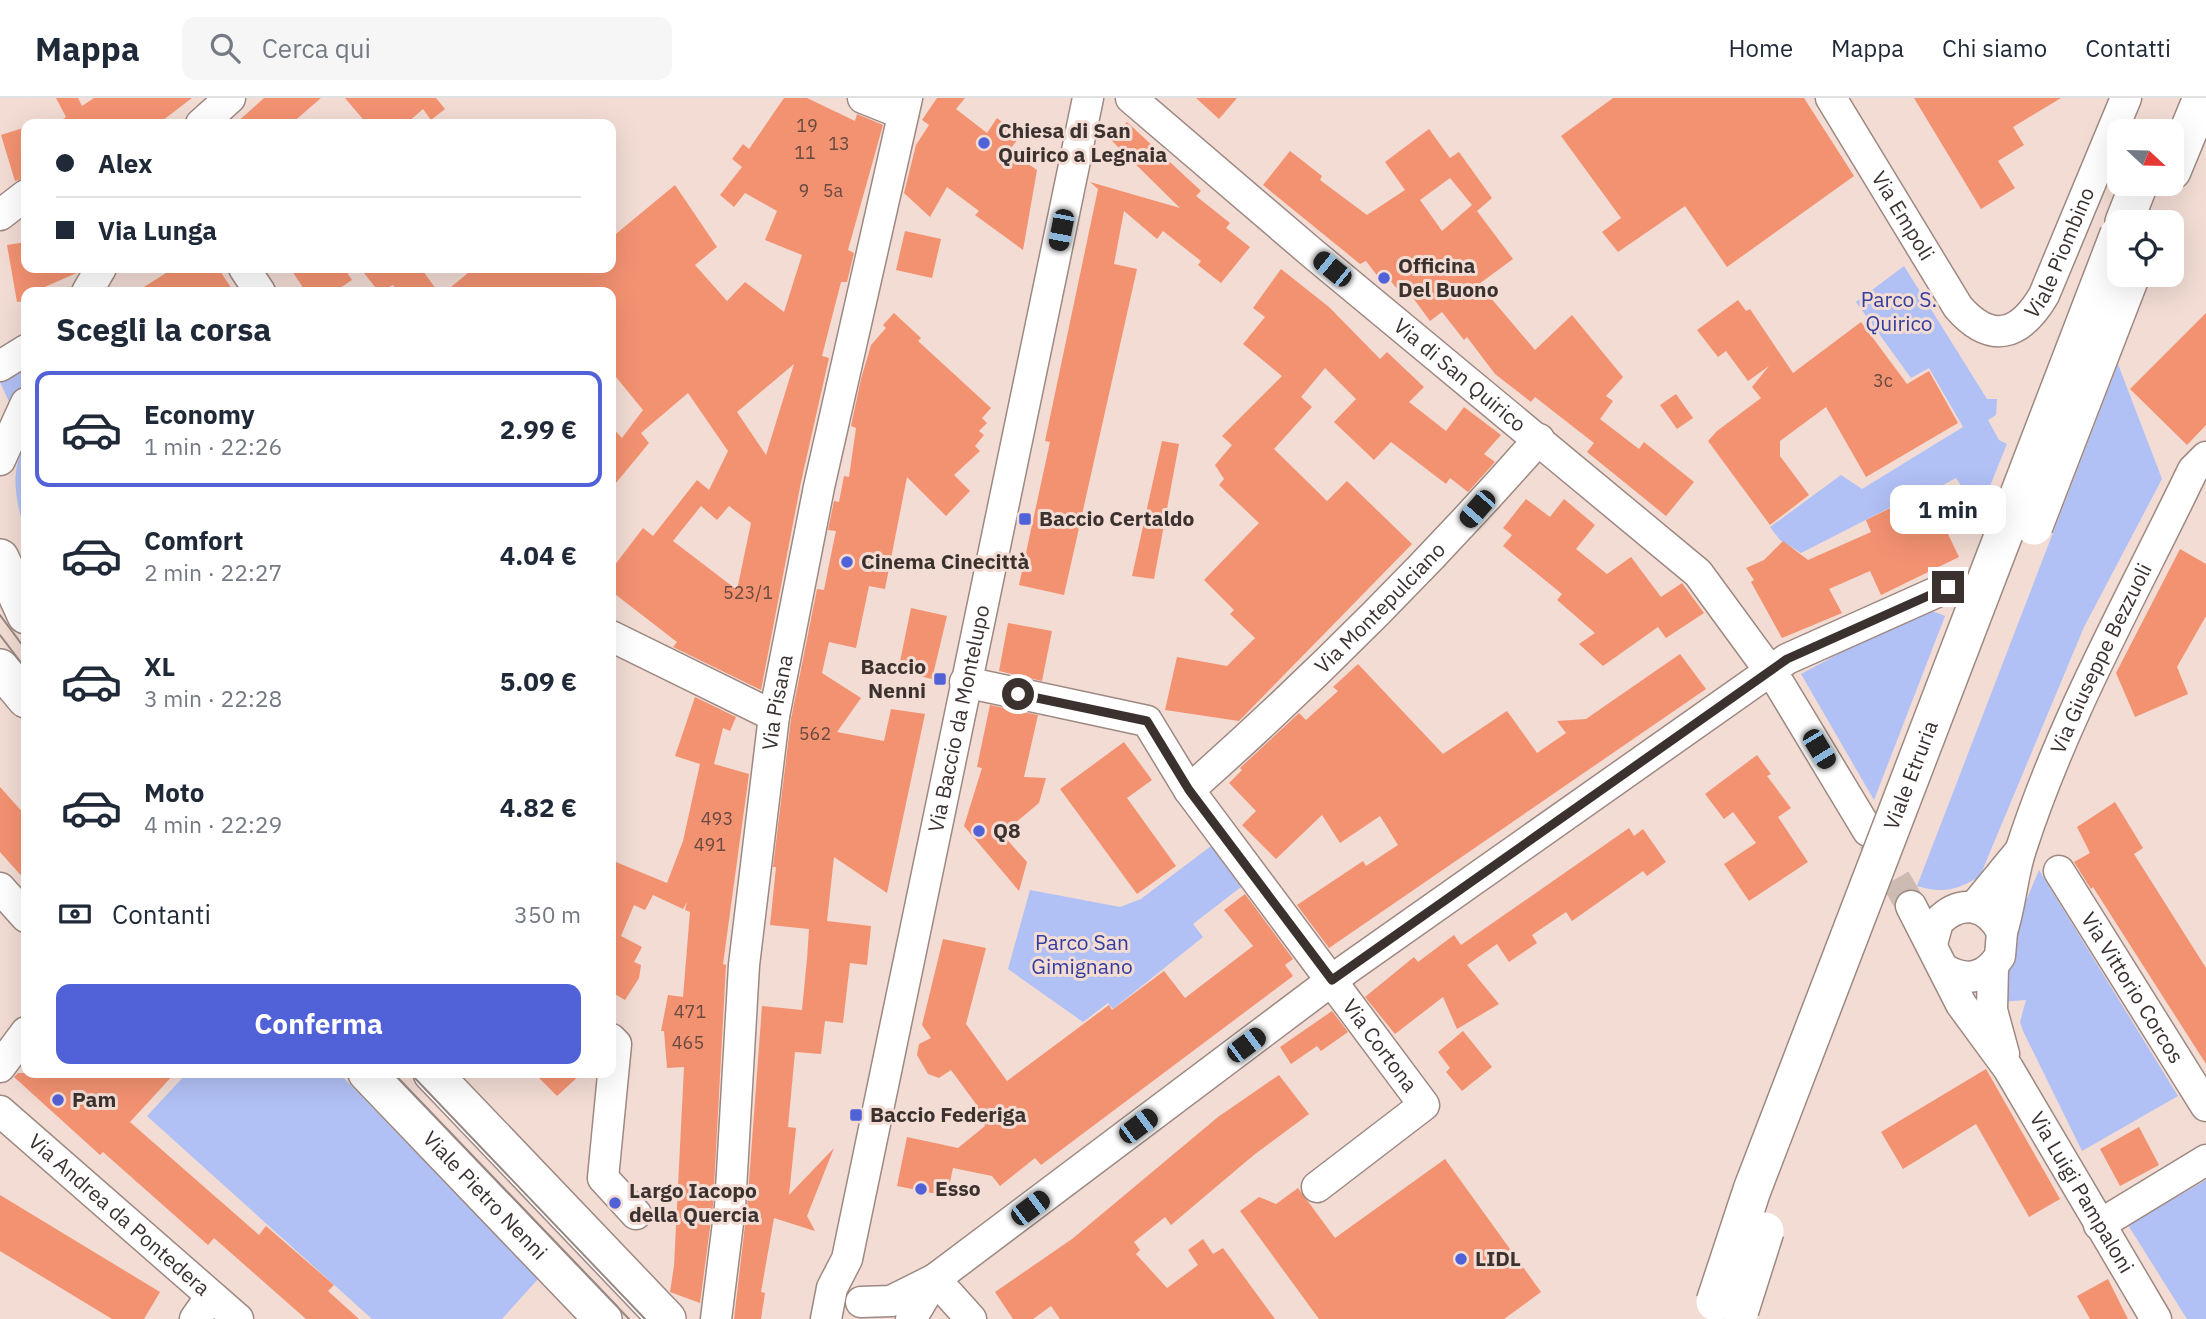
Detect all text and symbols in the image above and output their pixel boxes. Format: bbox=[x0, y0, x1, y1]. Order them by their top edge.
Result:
search box bbox=[182, 17, 672, 80]
text: Mappa bbox=[35, 27, 140, 70]
icon: search bbox=[206, 29, 244, 67]
text: Cerca qui bbox=[262, 31, 371, 65]
text: Home bbox=[1729, 32, 1793, 64]
text: Mappa bbox=[1831, 32, 1904, 64]
text: Chi siamo bbox=[1942, 32, 2047, 64]
text: Contatti bbox=[2085, 32, 2171, 64]
house number: 19 bbox=[796, 114, 818, 137]
place label: Chiesa di San Quirico a Legnaia bbox=[998, 116, 1167, 168]
north arrow bbox=[2107, 119, 2184, 196]
map controls bbox=[2107, 119, 2184, 287]
house number: 13 bbox=[828, 132, 850, 155]
marker: Chiesa di San Quirico a Legnaia bbox=[976, 135, 992, 151]
house number: 11 bbox=[794, 141, 816, 164]
text: Alex bbox=[98, 146, 152, 180]
street label: Via Empoli bbox=[1866, 166, 1941, 265]
house number: 9 bbox=[799, 179, 809, 202]
house number: 5a bbox=[823, 179, 844, 202]
street label: Viale Piombino bbox=[2018, 183, 2100, 324]
car bbox=[1047, 207, 1076, 253]
button: locate bbox=[2107, 210, 2184, 287]
text: Via Lunga bbox=[98, 213, 217, 247]
car bbox=[1310, 248, 1355, 290]
place label: Officina Del Buono bbox=[1398, 251, 1499, 303]
marker: Officina Del Buono bbox=[1376, 270, 1392, 286]
park label: Parco S. Quirico bbox=[1861, 285, 1937, 337]
text: Scegli la corsa bbox=[56, 308, 272, 350]
street label: Via di San Quirico bbox=[1388, 311, 1532, 438]
house number: 3c bbox=[1873, 369, 1893, 392]
text: Economy bbox=[144, 397, 255, 431]
icon: car bbox=[60, 398, 123, 461]
text: 2.99 € bbox=[500, 412, 577, 446]
text: 1 min · 22:26 bbox=[144, 431, 282, 461]
car bbox=[1456, 486, 1499, 532]
callout: 1 min bbox=[1890, 486, 2006, 534]
text: 1 min bbox=[1918, 494, 1978, 524]
place label: Baccio Certaldo bbox=[1039, 504, 1195, 532]
marker: Baccio Certaldo bbox=[1017, 511, 1033, 527]
text: Comfort bbox=[144, 523, 243, 557]
icon: car bbox=[60, 524, 123, 587]
street label: Via Montepulciano bbox=[1308, 536, 1451, 679]
text: 4.04 € bbox=[500, 538, 577, 572]
place label: Cinema Cinecittà bbox=[861, 547, 1030, 575]
marker: Cinema Cinecittà bbox=[839, 554, 855, 570]
text: 2 min · 22:27 bbox=[144, 557, 282, 587]
street label: Via Giuseppe Bezzuoli bbox=[2043, 558, 2158, 758]
route end bbox=[1932, 571, 1964, 603]
house number: 523/1 bbox=[723, 581, 773, 604]
street label: Via Baccio da Montelupo bbox=[921, 602, 995, 835]
text: XL bbox=[144, 649, 175, 683]
icon: car bbox=[60, 650, 123, 713]
street label: Via Pisana bbox=[755, 652, 799, 752]
place label: Baccio Nenni bbox=[861, 652, 926, 704]
text: 5.09 € bbox=[500, 664, 577, 698]
marker: Baccio Nenni bbox=[932, 671, 948, 687]
route start bbox=[1002, 678, 1034, 710]
text: 3 min · 22:28 bbox=[144, 683, 282, 713]
street label: Viale Etruria bbox=[1877, 716, 1944, 834]
house number: 562 bbox=[799, 722, 831, 745]
car bbox=[1800, 726, 1839, 772]
text: Moto bbox=[144, 775, 204, 809]
icon: car bbox=[60, 776, 123, 839]
text: 4.82 € bbox=[500, 790, 577, 824]
house number: 493 bbox=[701, 807, 733, 830]
text: 4 min · 22:29 bbox=[144, 809, 282, 839]
place label: Q8 bbox=[993, 816, 1021, 844]
marker: Q8 bbox=[971, 823, 987, 839]
house number: 491 bbox=[694, 833, 726, 856]
icon: cash bbox=[56, 895, 94, 933]
text: Contanti bbox=[112, 897, 211, 931]
text: 350 m bbox=[514, 899, 581, 929]
street label: Via Vittorio Corcos bbox=[2075, 907, 2191, 1068]
park label: Parco San Gimignano bbox=[1031, 928, 1133, 980]
button: Conferma bbox=[56, 984, 581, 1064]
street label: Via Cortona bbox=[1337, 993, 1424, 1097]
house number: 471 bbox=[674, 1000, 706, 1023]
car bbox=[1223, 1024, 1270, 1066]
house number: 465 bbox=[672, 1031, 704, 1054]
place label: Pam bbox=[72, 1085, 116, 1113]
marker: Pam bbox=[50, 1092, 66, 1108]
place label: Baccio Federiga bbox=[870, 1100, 1026, 1128]
car bbox=[1115, 1105, 1162, 1147]
street label: Via Luigi Pampaloni bbox=[2024, 1106, 2141, 1278]
marker: Baccio Federiga bbox=[848, 1107, 864, 1123]
street label: Viale Pietro Nenni bbox=[417, 1125, 554, 1265]
street label: Via Andrea da Pontedera bbox=[23, 1127, 217, 1301]
place label: Esso bbox=[935, 1174, 981, 1202]
place label: Largo Iacopo della Quercia bbox=[629, 1176, 760, 1228]
marker: Esso bbox=[913, 1181, 929, 1197]
car bbox=[1007, 1187, 1054, 1229]
marker: Largo Iacopo della Quercia bbox=[607, 1195, 623, 1211]
place label: LIDL bbox=[1475, 1244, 1521, 1272]
marker: LIDL bbox=[1453, 1251, 1469, 1267]

